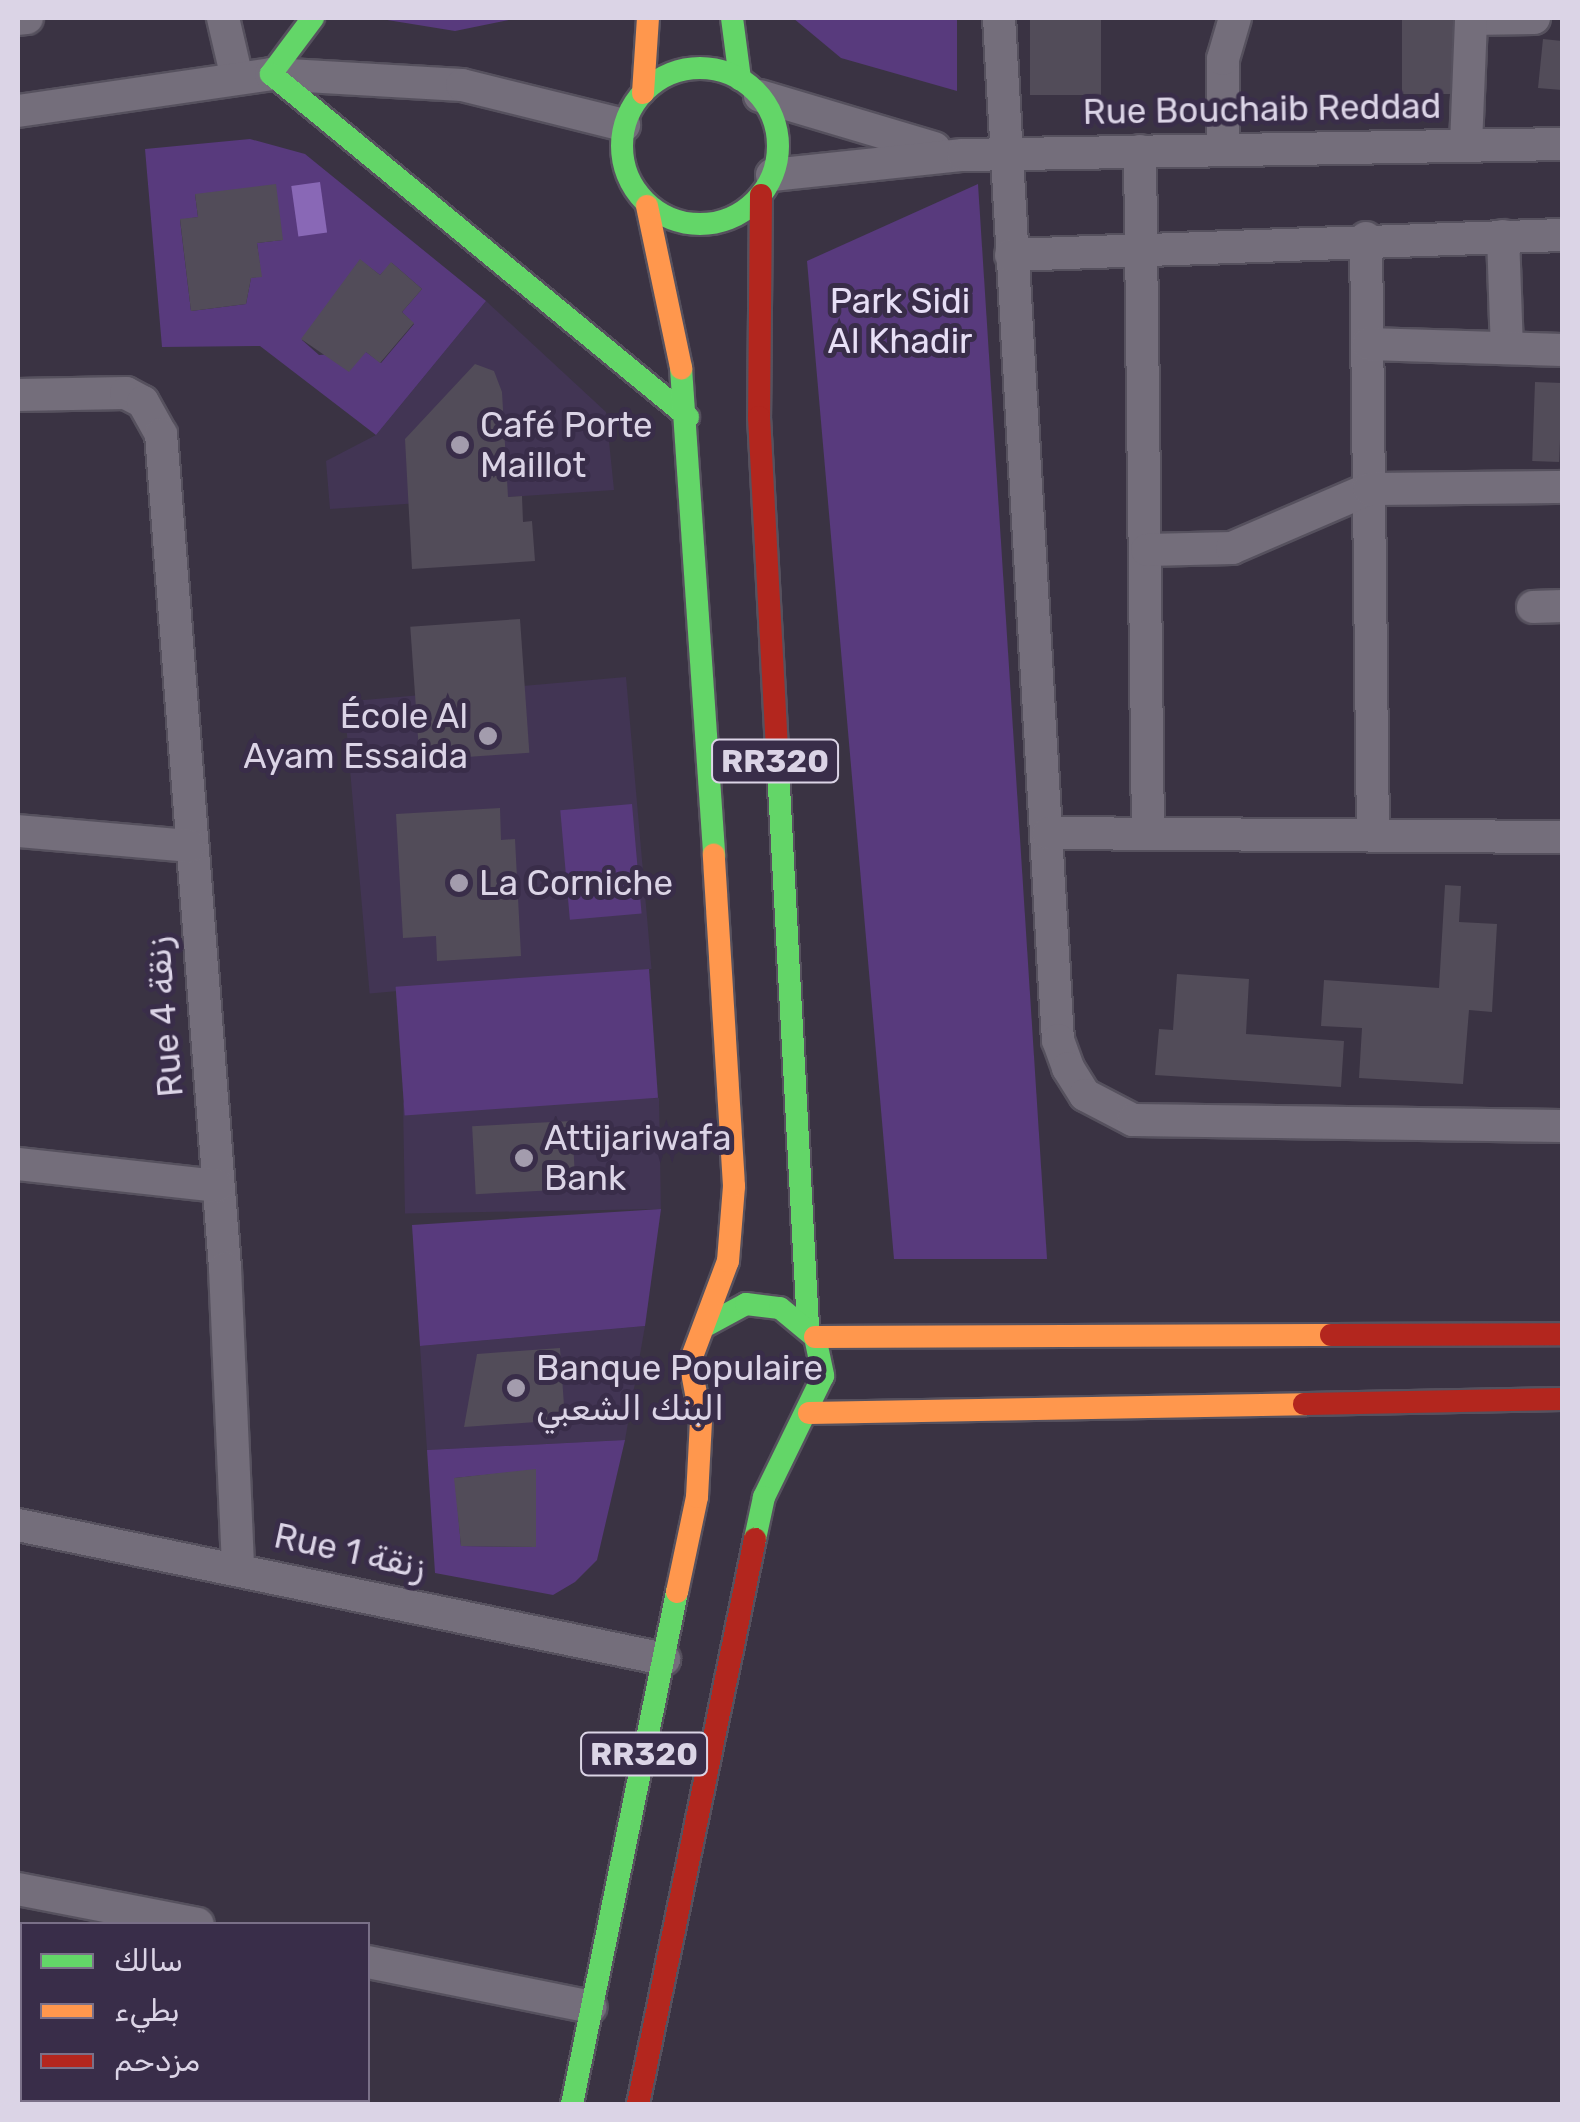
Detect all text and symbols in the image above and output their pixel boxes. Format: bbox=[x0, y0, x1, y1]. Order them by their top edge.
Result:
street label: Rue Bouchaib Reddad bbox=[1082, 85, 1442, 133]
park label: Park Sidi Al Khadir bbox=[828, 280, 972, 362]
place label: Café Porte Maillot bbox=[480, 404, 653, 486]
marker: Café Porte Maillot bbox=[449, 434, 471, 456]
place label: École Al Ayam Essaida bbox=[243, 695, 468, 777]
marker: École Al Ayam Essaida bbox=[477, 725, 499, 747]
road number: RR320 bbox=[710, 734, 840, 788]
place label: La Corniche bbox=[479, 862, 673, 904]
marker: La Corniche bbox=[448, 872, 470, 894]
street label: Rue 4 زنقة bbox=[136, 935, 192, 1099]
place label: Attijariwafa Bank bbox=[544, 1117, 732, 1199]
marker: Attijariwafa Bank bbox=[513, 1147, 535, 1169]
place label: Banque Populaire البنك الشعبي bbox=[536, 1347, 823, 1429]
marker: Banque Populaire البنك الشعبي bbox=[505, 1377, 527, 1399]
street label: Rue 1 زنقة bbox=[270, 1514, 430, 1588]
road number: RR320 bbox=[579, 1727, 709, 1781]
legend bbox=[20, 1922, 370, 2102]
text: سالك bbox=[114, 1943, 183, 1979]
text: بطيء bbox=[114, 1993, 180, 2029]
text: مزدحم bbox=[114, 2043, 200, 2079]

